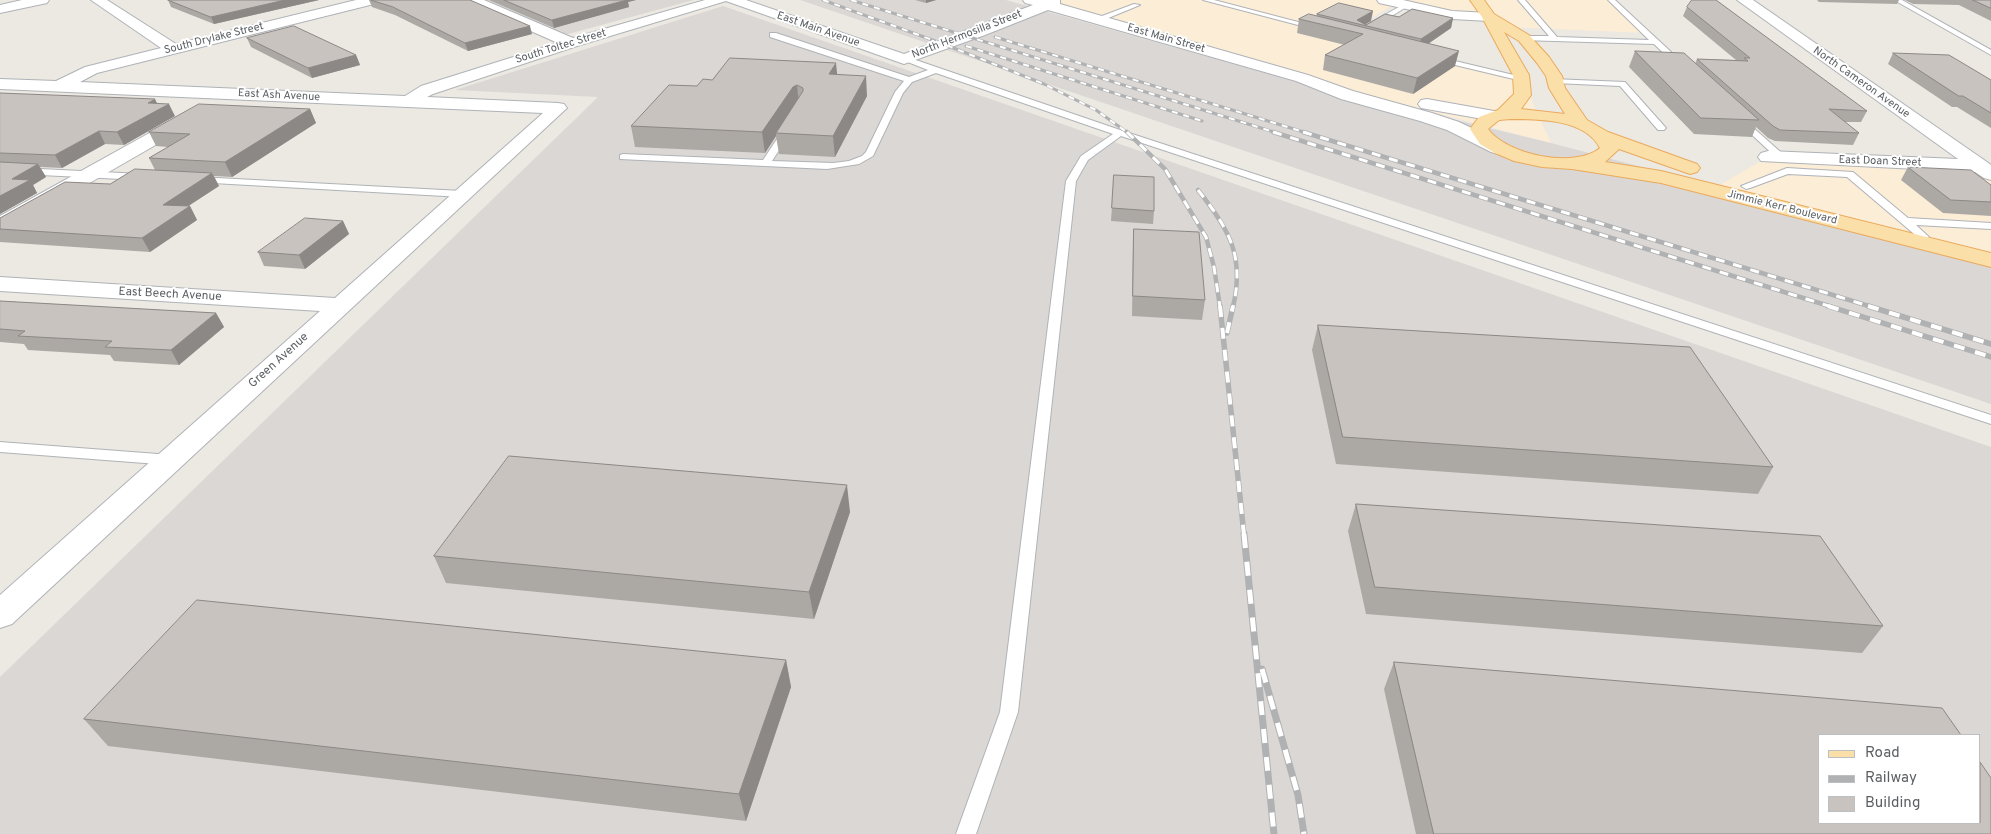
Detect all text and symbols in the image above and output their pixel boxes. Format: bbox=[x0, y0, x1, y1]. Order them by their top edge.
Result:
street label: North Hermosilla Street bbox=[910, 8, 1024, 62]
street label: East Main Avenue bbox=[775, 10, 861, 50]
street label: South Drylake Street bbox=[163, 20, 265, 58]
street label: East Main Street bbox=[1126, 22, 1206, 56]
street label: South Toltec Street bbox=[514, 27, 608, 67]
street label: North Cameron Avenue bbox=[1810, 45, 1912, 121]
street label: East Ash Avenue bbox=[238, 87, 320, 105]
street label: East Doan Street bbox=[1838, 154, 1922, 170]
street label: Jimmie Kerr Boulevard bbox=[1726, 188, 1838, 228]
street label: East Beech Avenue bbox=[118, 285, 222, 305]
street label: Green Avenue bbox=[246, 330, 312, 392]
legend bbox=[1818, 734, 1981, 824]
text: Road bbox=[1865, 744, 1900, 763]
text: Railway bbox=[1865, 769, 1917, 788]
text: Building bbox=[1865, 794, 1920, 813]

